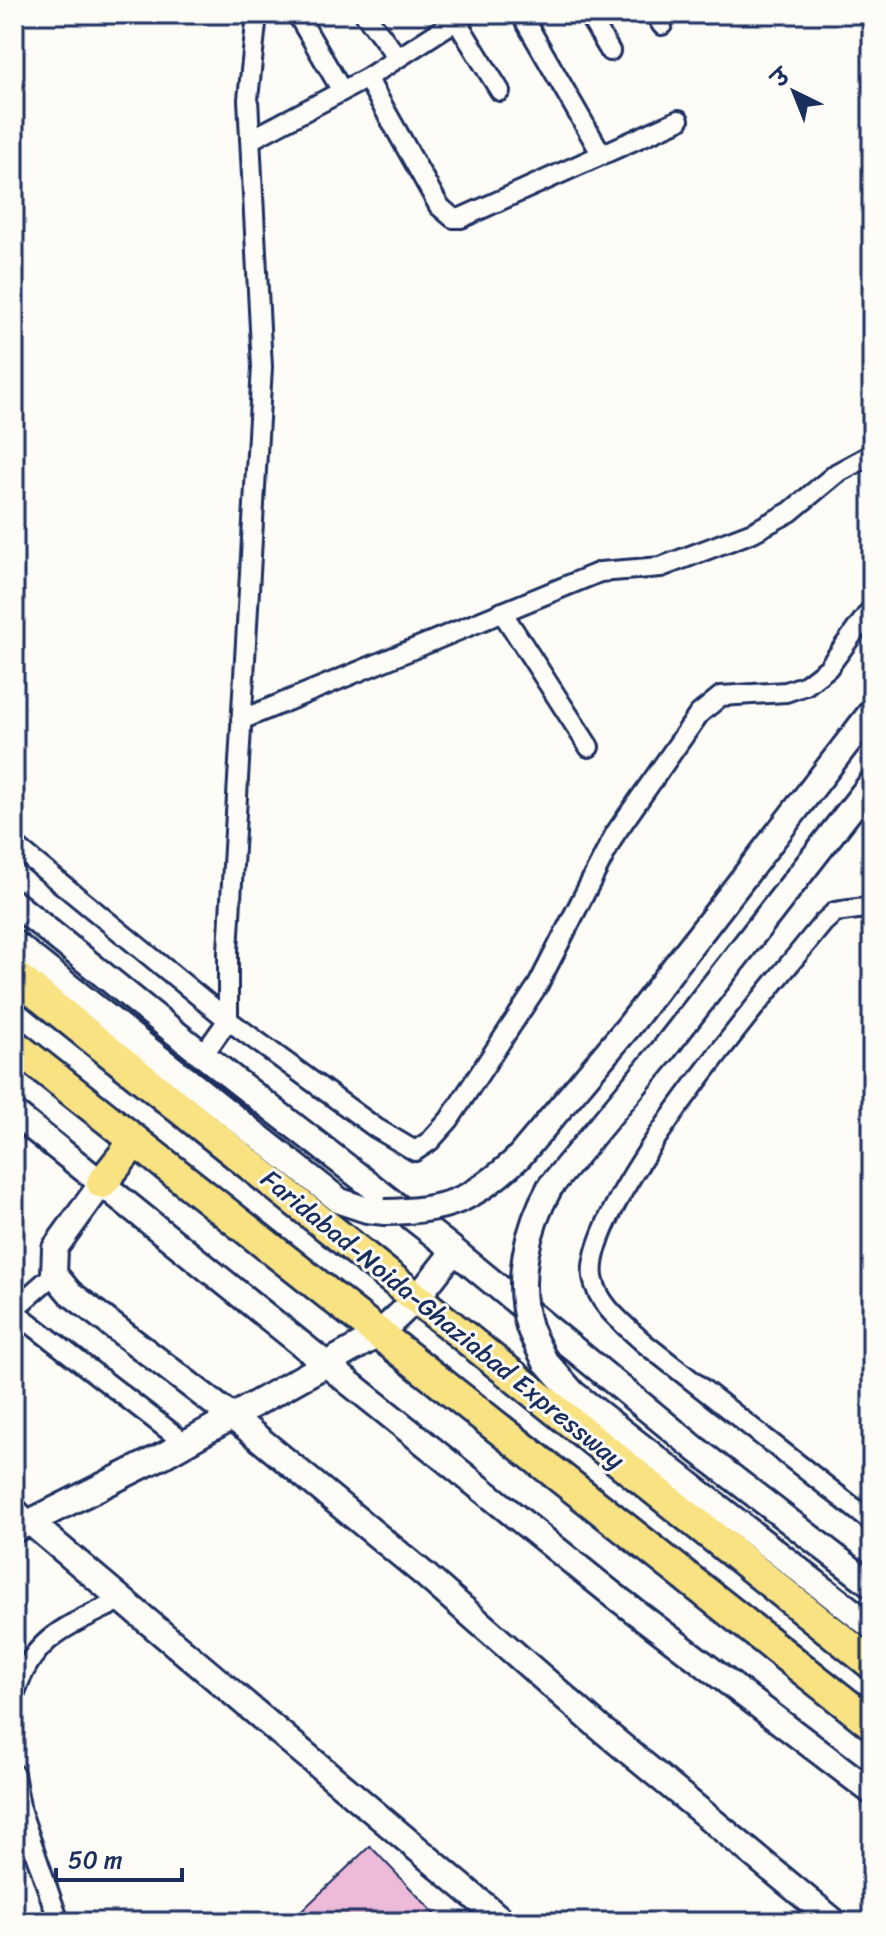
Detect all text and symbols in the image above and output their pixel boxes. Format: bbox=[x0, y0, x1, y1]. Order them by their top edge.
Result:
north arrow bbox=[754, 52, 834, 132]
text: उ bbox=[761, 57, 801, 98]
street label: Faridabad-Noida-Ghaziabad Expressway bbox=[250, 1157, 636, 1481]
scale bar bbox=[56, 1832, 182, 1882]
text: 50 m bbox=[68, 1839, 123, 1881]

